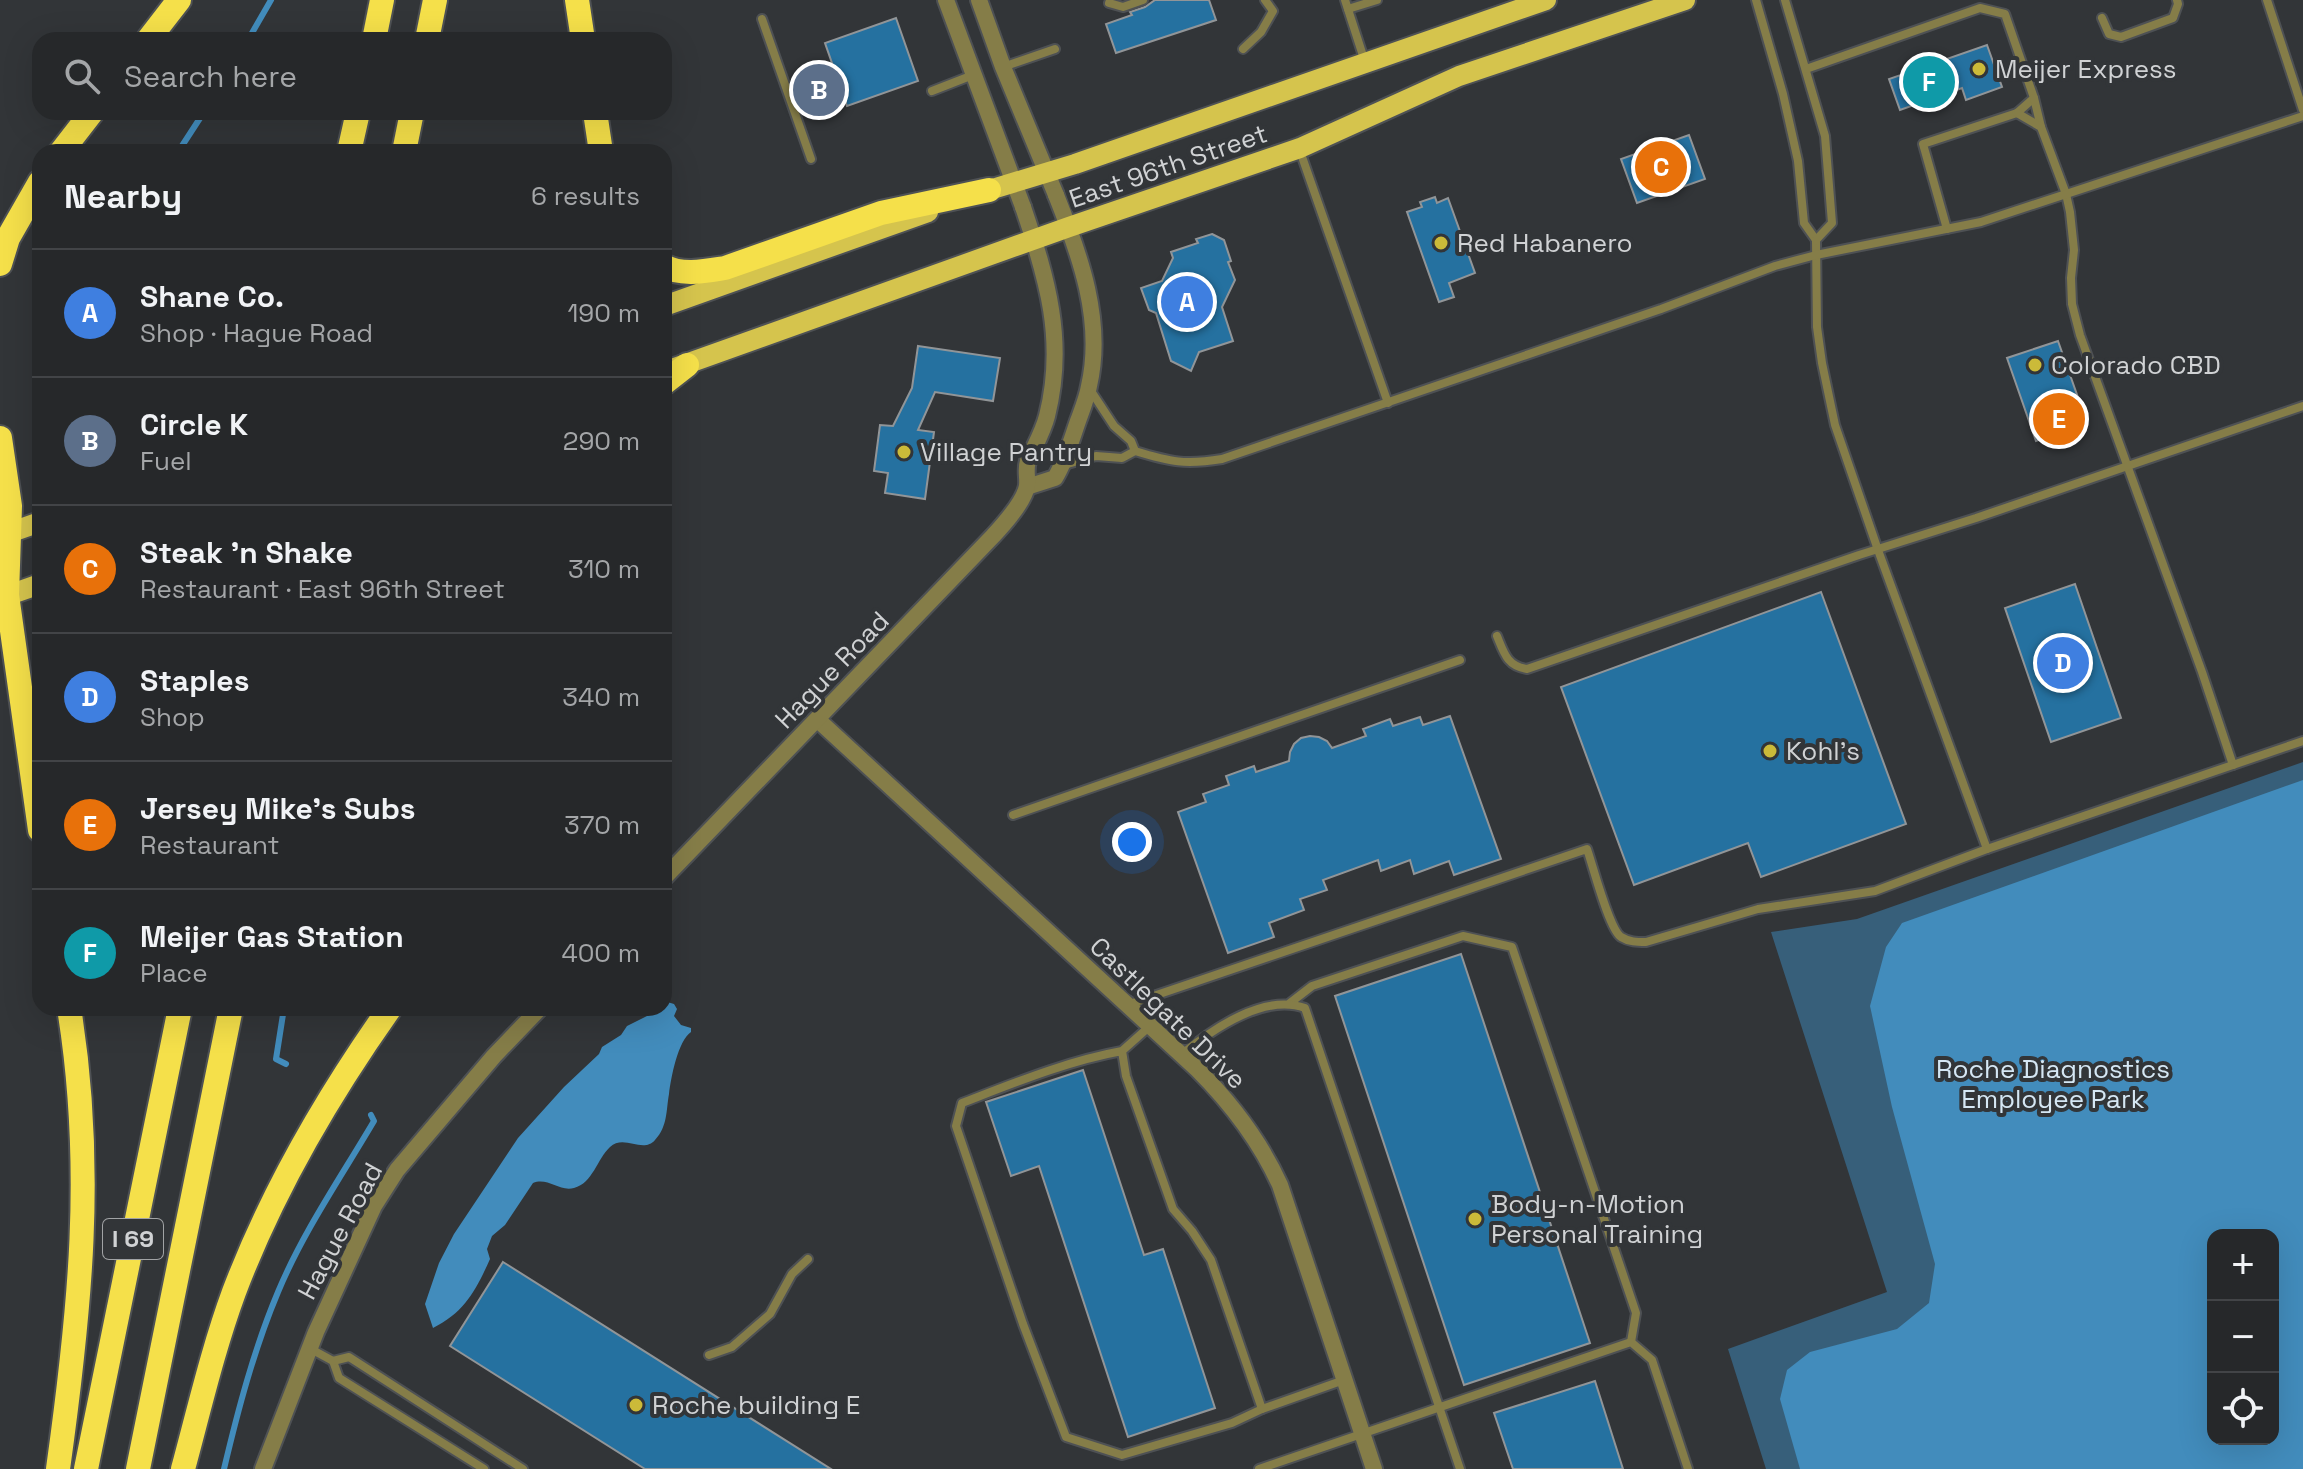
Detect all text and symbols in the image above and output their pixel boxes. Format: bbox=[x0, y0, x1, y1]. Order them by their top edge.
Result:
search box bbox=[32, 32, 672, 120]
pin: F bbox=[1903, 52, 1955, 112]
place label: Meijer Express bbox=[1995, 52, 2176, 86]
icon: search bbox=[60, 54, 104, 98]
text: Search here bbox=[124, 57, 297, 96]
pin: B bbox=[793, 60, 845, 120]
marker: Meijer Express bbox=[1970, 60, 1988, 78]
street label: East 96th Street bbox=[1064, 116, 1272, 216]
pin: C bbox=[1635, 137, 1687, 197]
text: Nearby bbox=[64, 175, 182, 218]
text: 6 results bbox=[531, 179, 640, 213]
place label: Red Habanero bbox=[1457, 226, 1633, 260]
marker: Red Habanero bbox=[1432, 234, 1450, 252]
pin: A bbox=[1161, 272, 1213, 332]
text: Shane Co. bbox=[140, 277, 284, 316]
text: A bbox=[82, 296, 98, 330]
text: 190 m bbox=[568, 296, 640, 330]
text: Shop · Hague Road bbox=[140, 316, 373, 350]
place label: Colorado CBD bbox=[2051, 348, 2221, 382]
marker: Colorado CBD bbox=[2026, 356, 2044, 374]
pin: E bbox=[2033, 389, 2085, 449]
text: Circle K bbox=[140, 405, 248, 444]
text: B bbox=[81, 424, 99, 458]
text: 290 m bbox=[563, 424, 640, 458]
place label: Village Pantry bbox=[920, 435, 1092, 469]
marker: Village Pantry bbox=[895, 443, 913, 461]
text: Fuel bbox=[140, 444, 192, 478]
text: Steak 'n Shake bbox=[140, 533, 353, 572]
text: C bbox=[82, 552, 98, 586]
text: 310 m bbox=[568, 552, 640, 586]
text: Restaurant · East 96th Street bbox=[140, 572, 505, 606]
street label: Hague Road bbox=[768, 604, 896, 736]
pin: D bbox=[2037, 633, 2089, 693]
text: Staples bbox=[140, 661, 249, 700]
text: D bbox=[81, 680, 99, 714]
text: 340 m bbox=[562, 680, 640, 714]
text: Shop bbox=[140, 700, 205, 734]
place label: Kohl's bbox=[1786, 734, 1860, 768]
marker: Kohl's bbox=[1761, 742, 1779, 760]
text: Jersey Mike's Subs bbox=[140, 789, 416, 828]
text: E bbox=[83, 808, 97, 842]
text: 370 m bbox=[564, 808, 640, 842]
your location bbox=[1112, 822, 1152, 862]
text: Restaurant bbox=[140, 828, 279, 862]
text: Meijer Gas Station bbox=[140, 917, 404, 956]
street label: Castlegate Drive bbox=[1082, 929, 1254, 1097]
text: F bbox=[83, 936, 97, 970]
text: 400 m bbox=[561, 936, 640, 970]
text: Place bbox=[140, 956, 208, 990]
park label: Roche Diagnostics Employee Park bbox=[1936, 1052, 2170, 1116]
street label: Hague Road bbox=[290, 1157, 390, 1305]
place label: Body-n-Motion Personal Training bbox=[1491, 1187, 1703, 1251]
marker: Body-n-Motion Personal Training bbox=[1466, 1210, 1484, 1228]
road number: I 69 bbox=[103, 1219, 163, 1259]
map controls bbox=[2207, 1229, 2279, 1445]
button: + bbox=[2207, 1229, 2279, 1301]
button: − bbox=[2207, 1301, 2279, 1373]
button: locate bbox=[2207, 1373, 2279, 1445]
place label: Roche building E bbox=[652, 1388, 861, 1422]
marker: Roche building E bbox=[627, 1396, 645, 1414]

